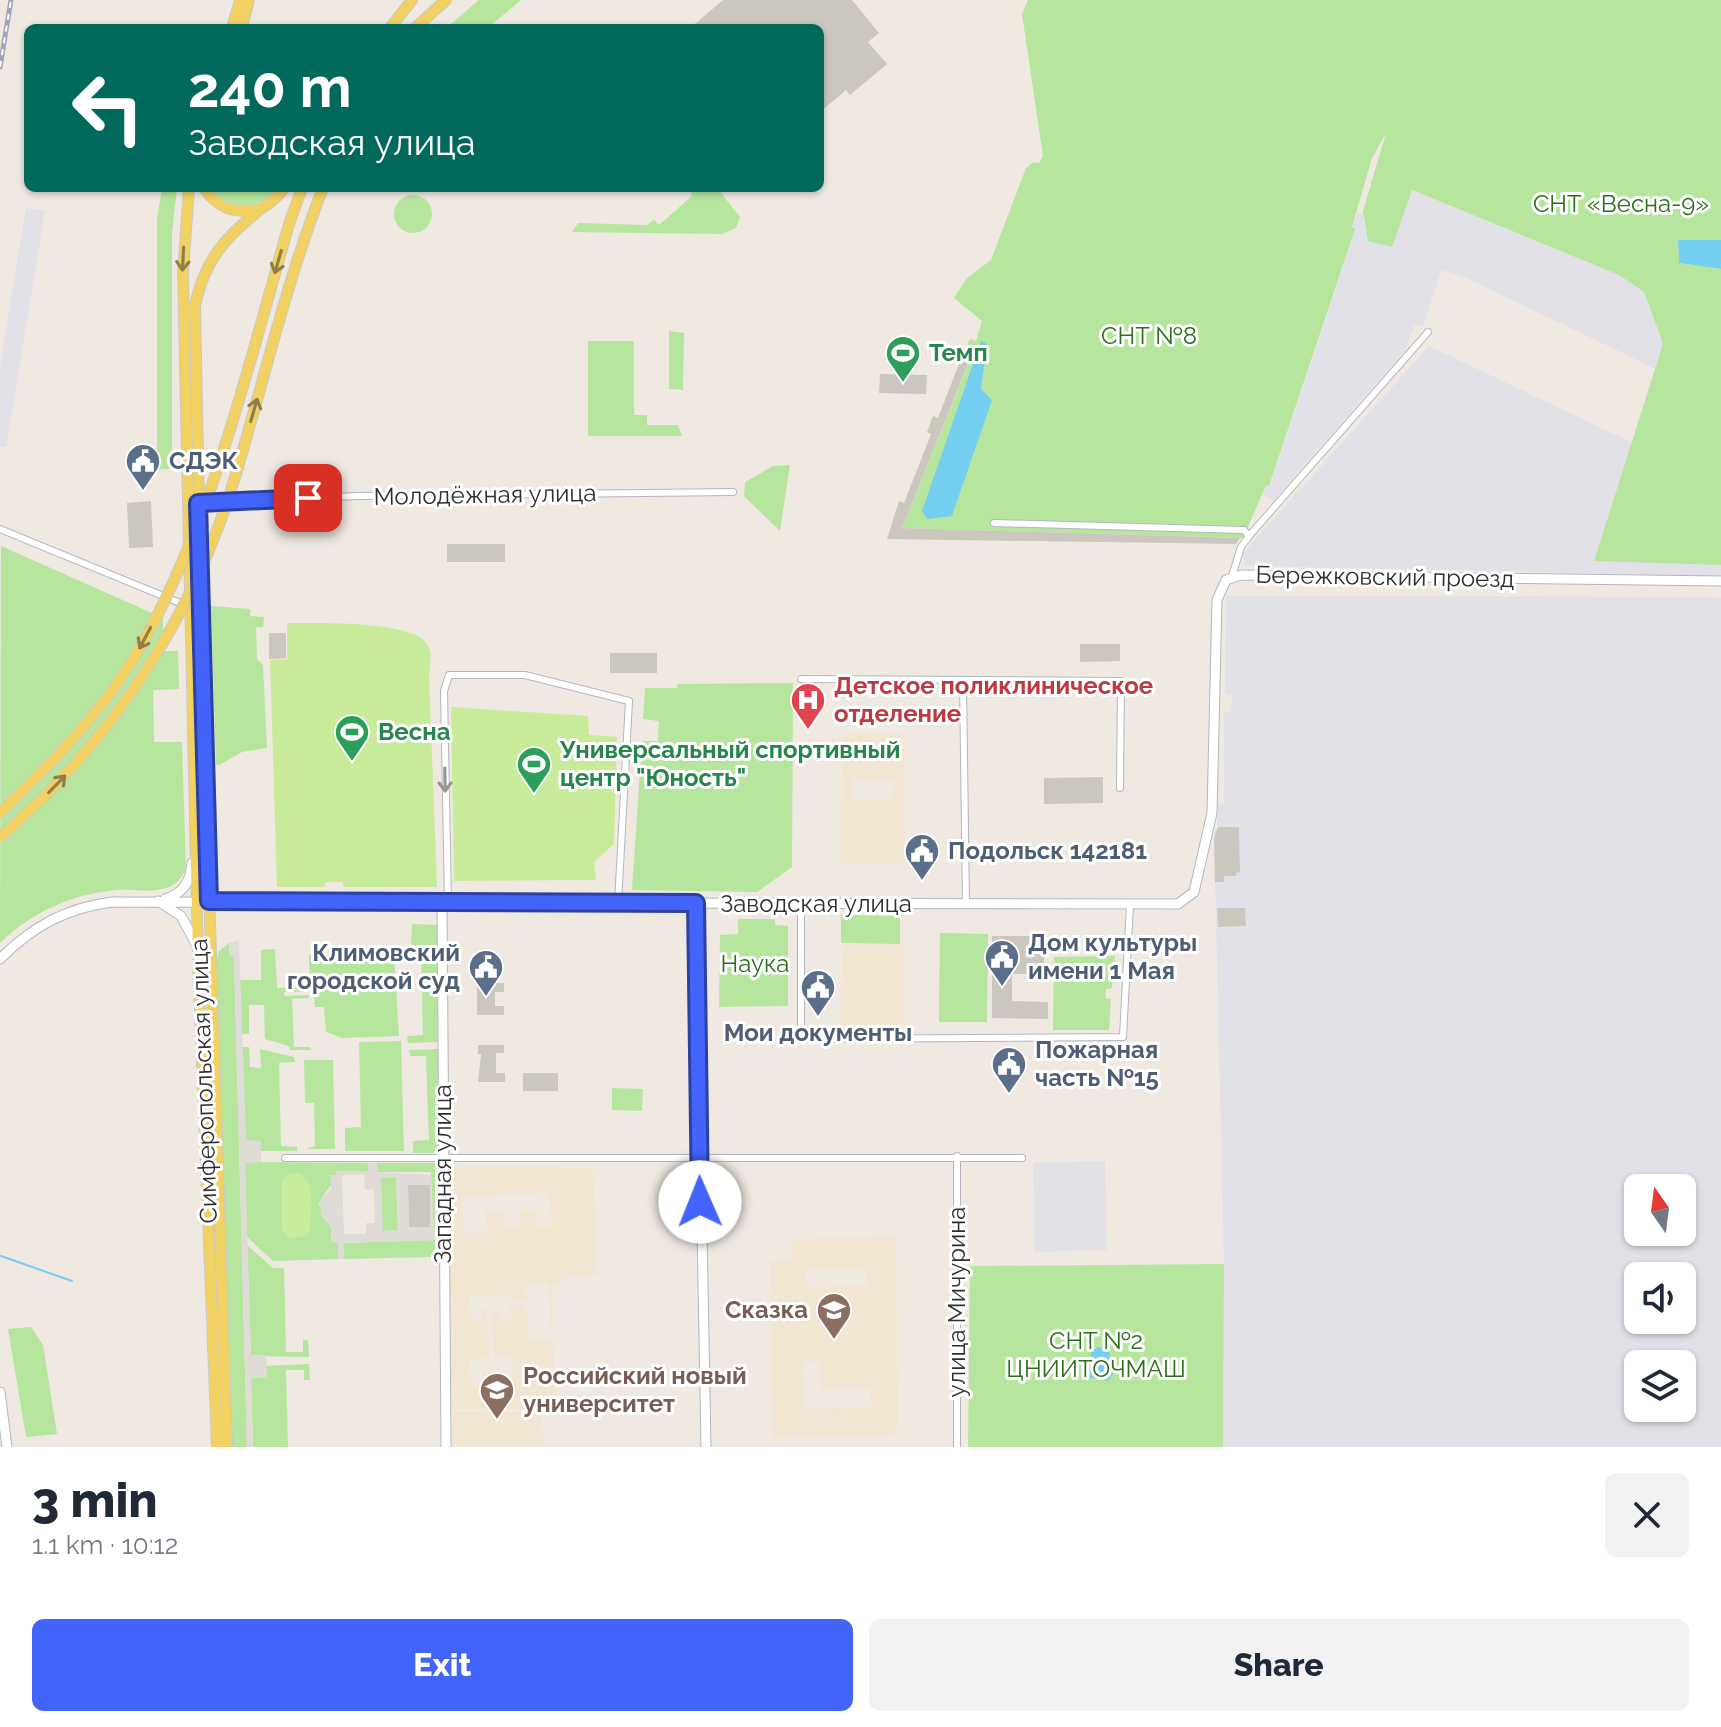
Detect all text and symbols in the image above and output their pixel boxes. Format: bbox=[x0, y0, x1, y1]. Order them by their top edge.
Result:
text: 240 m bbox=[188, 54, 352, 120]
icon: left bbox=[56, 56, 160, 160]
text: Заводская улица bbox=[188, 121, 476, 163]
park label: СНТ «Весна-9» bbox=[1533, 189, 1709, 218]
one-way arrow bbox=[176, 245, 191, 272]
one-way arrow bbox=[270, 248, 285, 274]
park label: СНТ №8 bbox=[1101, 321, 1197, 350]
sports icon: Темп bbox=[884, 334, 922, 384]
place label: Темп bbox=[929, 338, 988, 367]
one-way arrow bbox=[248, 398, 262, 423]
public building icon: СДЭК bbox=[124, 442, 162, 492]
place label: СДЭК bbox=[169, 446, 238, 475]
pin bbox=[274, 464, 342, 532]
icon: arrive bbox=[286, 476, 330, 520]
street label: Молодёжная улица bbox=[373, 478, 597, 511]
street label: Бережковский проезд bbox=[1256, 560, 1515, 593]
one-way arrow bbox=[136, 625, 152, 649]
place label: Детское поликлиническое отделение bbox=[834, 671, 1153, 728]
hospital icon: Детское поликлиническое отделение bbox=[789, 681, 827, 731]
sports icon: Весна bbox=[333, 713, 371, 763]
place label: Весна bbox=[378, 717, 451, 746]
place label: Универсальный спортивный центр "Юность" bbox=[559, 735, 900, 792]
sports icon: Универсальный спортивный центр "Юность" bbox=[515, 745, 553, 795]
one-way arrow bbox=[437, 766, 453, 793]
one-way arrow bbox=[47, 774, 66, 794]
public building icon: Подольск 142181 bbox=[903, 832, 941, 882]
place label: Подольск 142181 bbox=[948, 836, 1147, 865]
street label: Заводская улица bbox=[720, 889, 912, 918]
place label: Дом культуры имени 1 Мая bbox=[1028, 928, 1197, 985]
street label: Симферопольская улица bbox=[184, 938, 223, 1224]
place label: Климовский городской суд bbox=[287, 938, 460, 995]
public building icon: Дом культуры имени 1 Мая bbox=[983, 938, 1021, 988]
public building icon: Климовский городской суд bbox=[467, 948, 505, 998]
park label: Наука bbox=[721, 949, 789, 978]
public building icon: Мои документы bbox=[799, 968, 837, 1018]
place label: Мои документы bbox=[724, 1018, 912, 1047]
place label: Пожарная часть №15 bbox=[1035, 1035, 1159, 1092]
public building icon: Пожарная часть №15 bbox=[990, 1045, 1028, 1095]
street label: Западная улица bbox=[428, 1084, 457, 1264]
position arrow bbox=[658, 1160, 742, 1244]
north arrow bbox=[1624, 1174, 1696, 1246]
map controls bbox=[1624, 1174, 1696, 1422]
street label: улица Мичурина bbox=[942, 1207, 971, 1397]
button: sound bbox=[1624, 1262, 1696, 1334]
school or university icon: Сказка bbox=[815, 1291, 853, 1341]
place label: Сказка bbox=[725, 1295, 808, 1324]
park label: СНТ №2 ЦНИИТОЧМАШ bbox=[1006, 1326, 1186, 1383]
button: layers bbox=[1624, 1350, 1696, 1422]
place label: Российский новый университет bbox=[523, 1361, 747, 1418]
school or university icon: Российский новый университет bbox=[478, 1371, 516, 1421]
text: 3 min bbox=[32, 1472, 158, 1528]
button: close bbox=[1605, 1473, 1689, 1557]
text: 1.1 km · 10:12 bbox=[32, 1530, 178, 1560]
button: Exit bbox=[32, 1619, 853, 1711]
button: Share bbox=[869, 1619, 1689, 1711]

